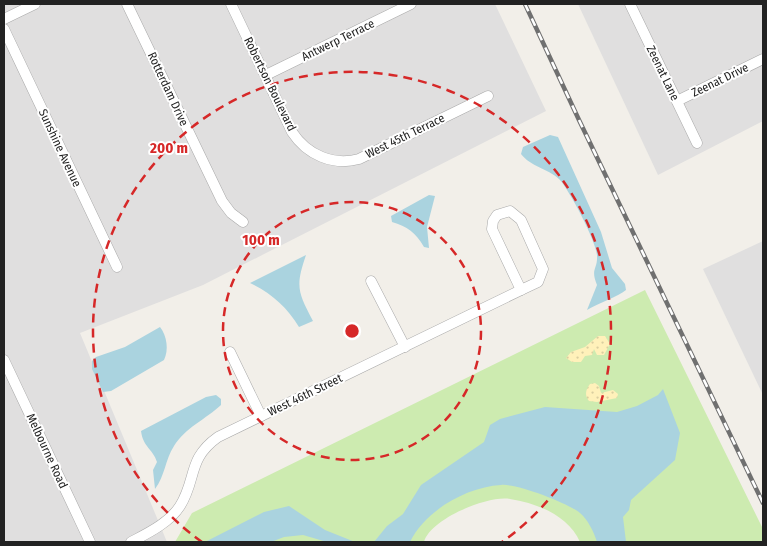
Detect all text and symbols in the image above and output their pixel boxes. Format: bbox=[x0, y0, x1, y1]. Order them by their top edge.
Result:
street label: Antwerp Terrace bbox=[299, 16, 377, 64]
street label: Robertson Boulevard bbox=[241, 35, 299, 133]
street label: Zeenat Lane bbox=[644, 43, 682, 103]
street label: Rotterdam Drive bbox=[145, 50, 191, 128]
street label: Zeenat Drive bbox=[689, 60, 751, 100]
street label: Sunshine Avenue bbox=[36, 107, 84, 189]
street label: West 45th Terrace bbox=[363, 111, 447, 161]
text: 200 m bbox=[149, 139, 188, 157]
text: 100 m bbox=[242, 231, 280, 249]
centre of rings bbox=[343, 322, 361, 340]
street label: West 46th Street bbox=[266, 371, 345, 419]
street label: Melbourne Road bbox=[24, 411, 70, 491]

